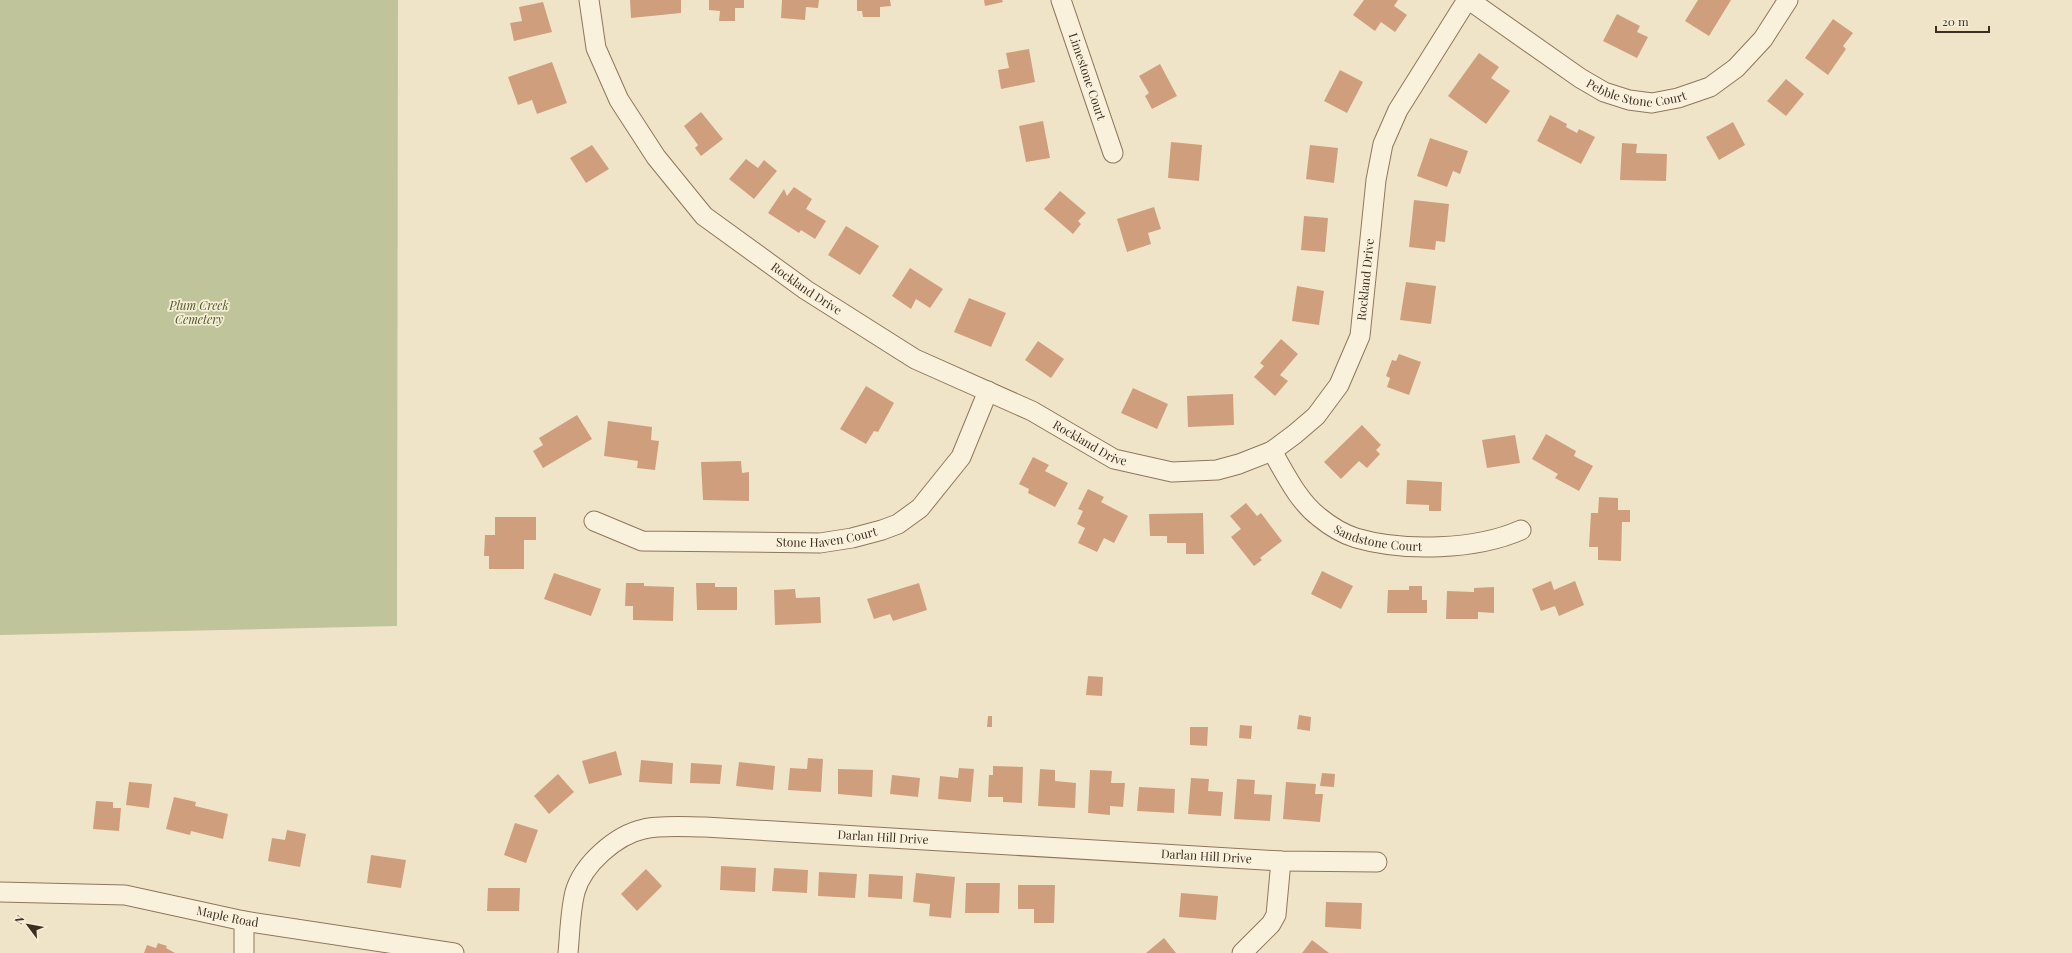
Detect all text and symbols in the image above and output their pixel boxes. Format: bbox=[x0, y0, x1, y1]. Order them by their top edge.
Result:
scale bar bbox=[1936, 8, 1989, 34]
text: 20 m bbox=[1942, 13, 1969, 29]
street label: Limestone Court bbox=[1066, 31, 1111, 123]
street label: Pebble Stone Court bbox=[1584, 74, 1689, 110]
street label: Rockland Drive bbox=[1353, 238, 1377, 321]
street label: Rockland Drive bbox=[768, 258, 845, 318]
park label: Plum Creek Cemetery bbox=[168, 297, 229, 327]
street label: Rockland Drive bbox=[1050, 416, 1128, 469]
street label: Sandstone Court bbox=[1331, 520, 1423, 554]
street label: Stone Haven Court bbox=[776, 523, 879, 550]
street label: Darlan Hill Drive bbox=[837, 826, 929, 847]
street label: Darlan Hill Drive bbox=[1160, 845, 1252, 866]
street label: Maple Road bbox=[195, 902, 260, 930]
north arrow bbox=[8, 905, 48, 945]
text: N bbox=[11, 912, 28, 927]

